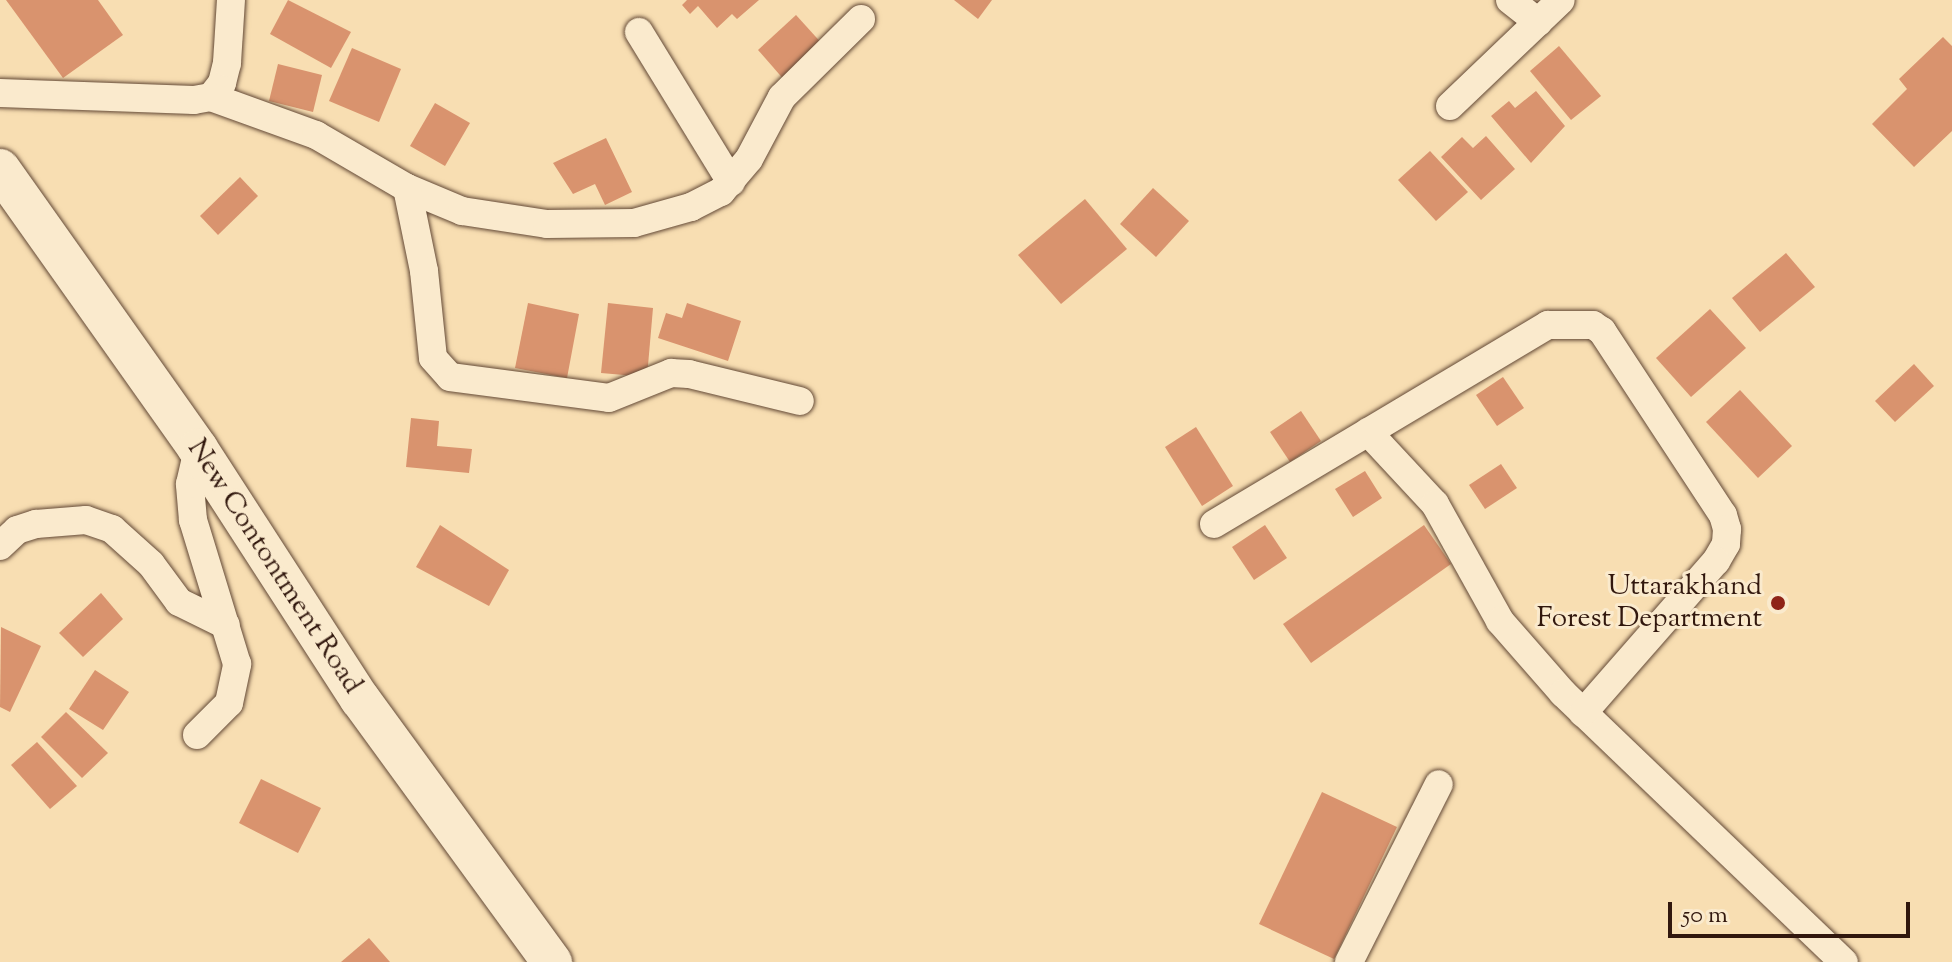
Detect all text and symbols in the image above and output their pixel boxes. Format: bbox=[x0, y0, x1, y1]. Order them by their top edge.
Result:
street label: New Contontment Road bbox=[179, 434, 369, 700]
place label: Uttarakhand Forest Department bbox=[1537, 570, 1762, 636]
marker: Uttarakhand Forest Department bbox=[1769, 594, 1787, 612]
scale bar bbox=[1672, 886, 1914, 936]
text: 50 m bbox=[1682, 899, 1728, 933]

